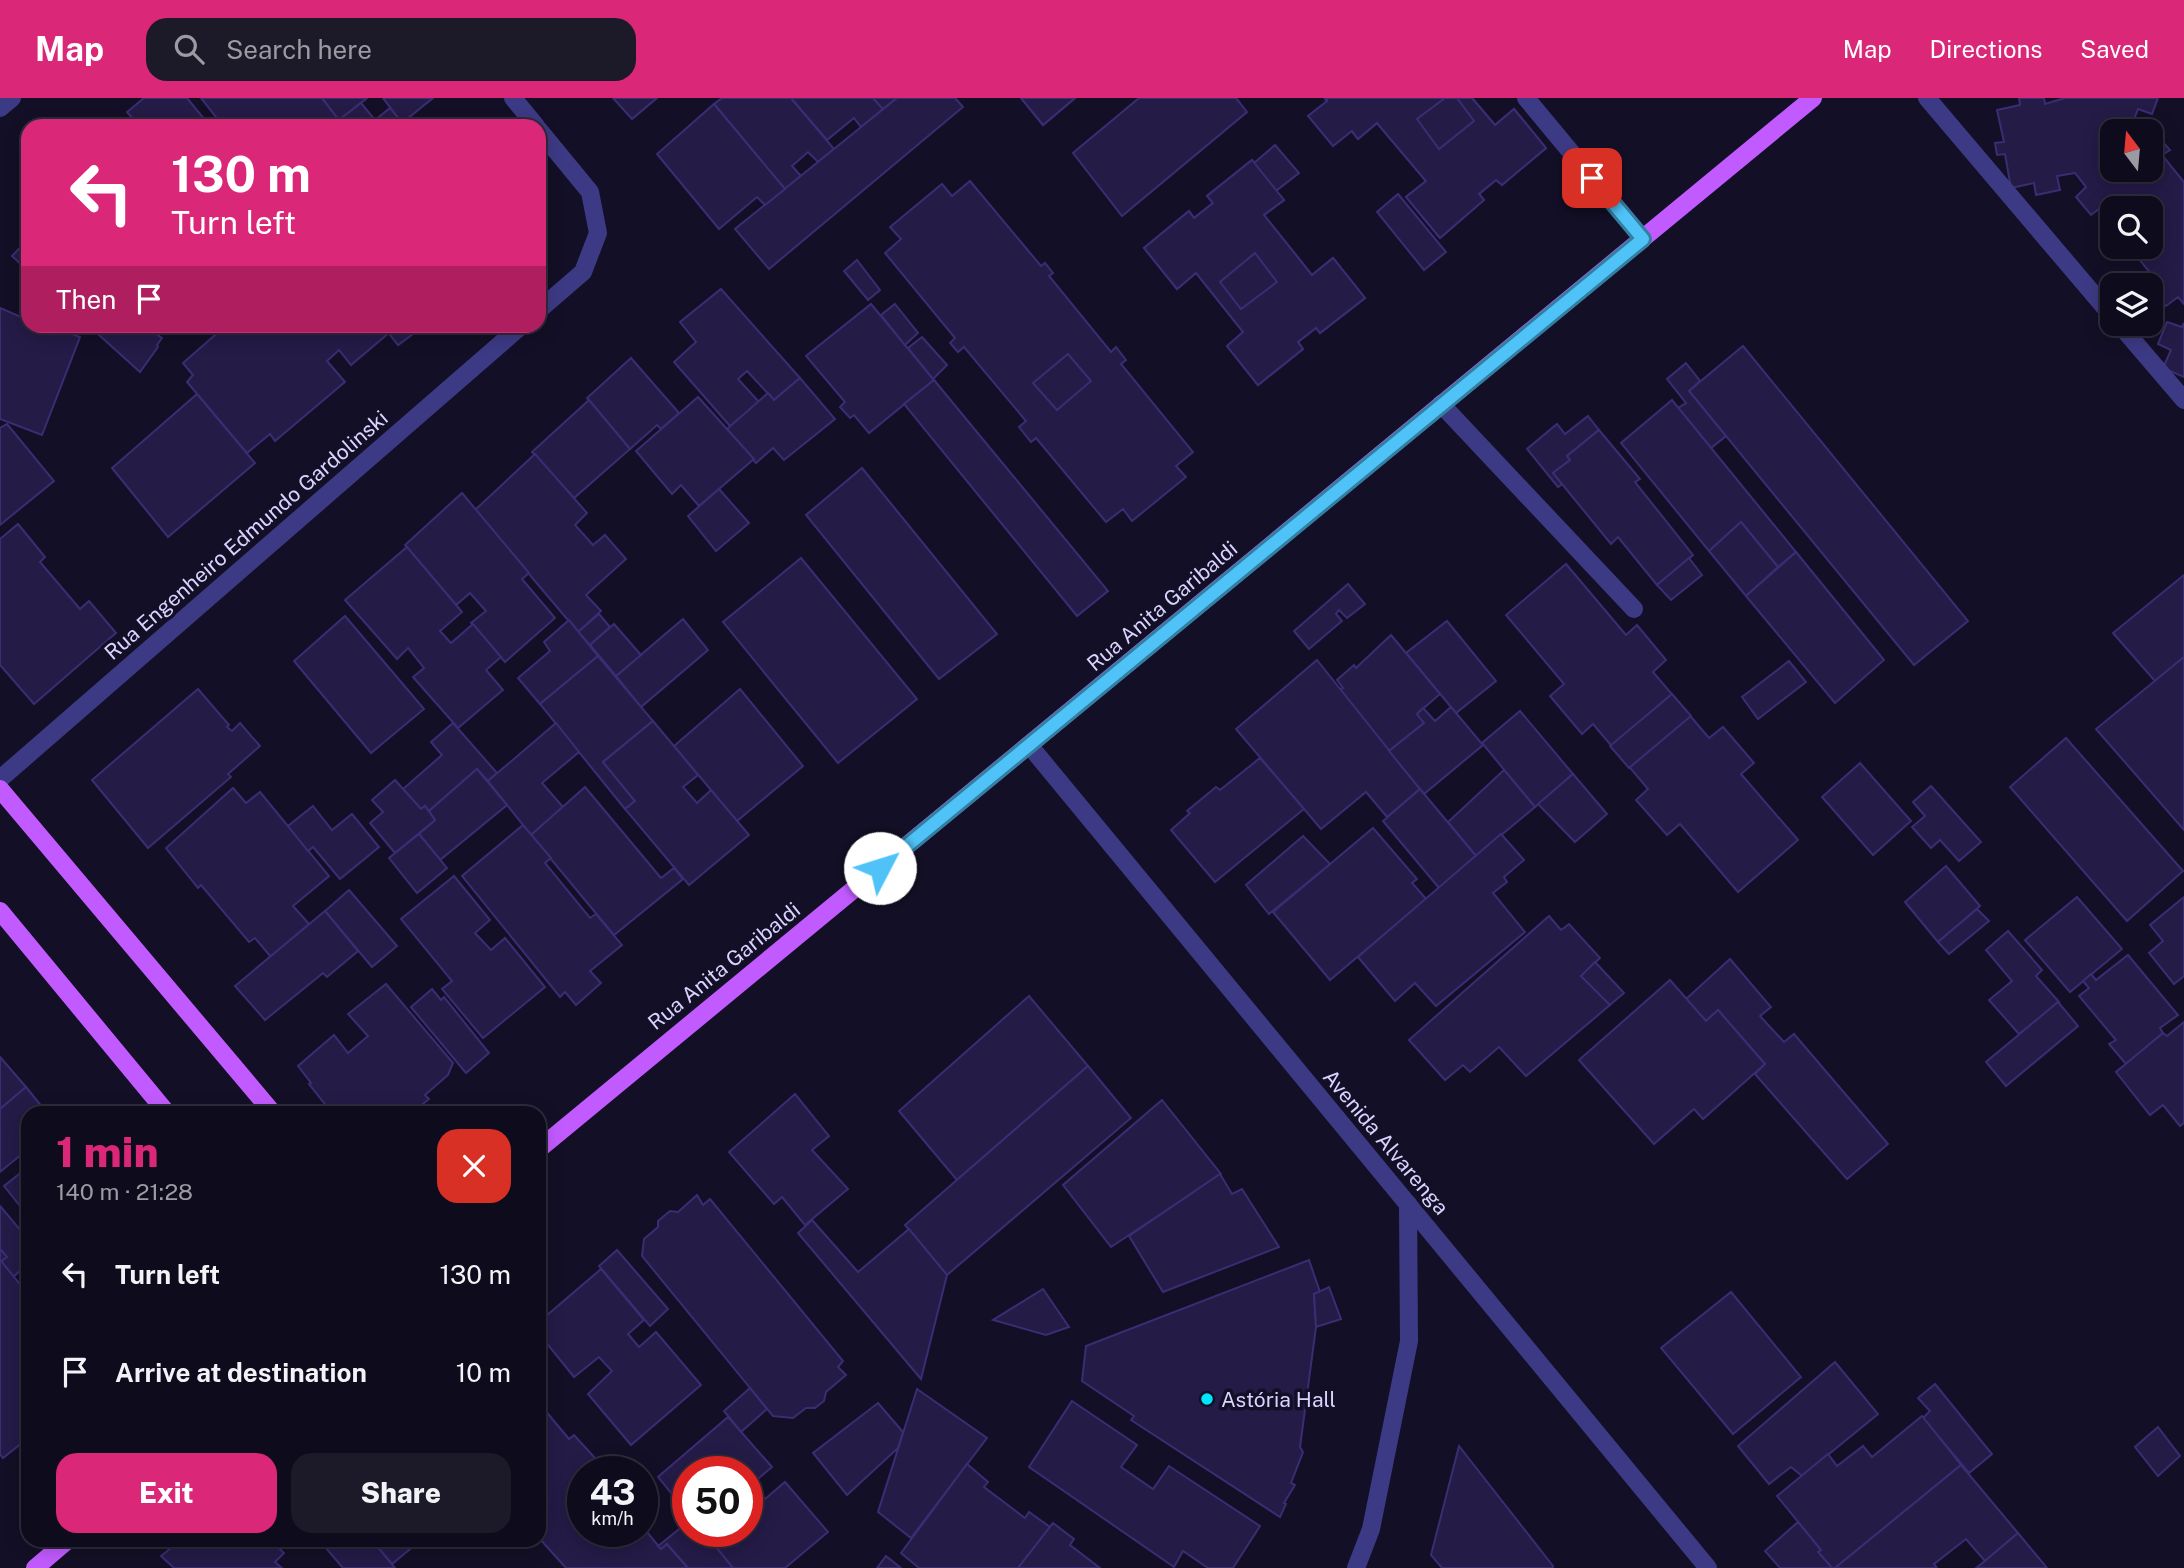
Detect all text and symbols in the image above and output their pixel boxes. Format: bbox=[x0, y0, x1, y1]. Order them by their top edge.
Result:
search box bbox=[146, 18, 636, 81]
text: Map bbox=[35, 30, 104, 68]
icon: search bbox=[170, 30, 208, 68]
text: Search here bbox=[226, 34, 372, 65]
text: Map bbox=[1843, 35, 1892, 63]
text: Directions bbox=[1930, 35, 2042, 63]
text: Saved bbox=[2080, 35, 2149, 63]
north arrow bbox=[2100, 119, 2163, 182]
map controls bbox=[2100, 119, 2163, 336]
text: 130 m bbox=[171, 145, 311, 203]
icon: left bbox=[56, 147, 147, 238]
pin bbox=[1562, 148, 1622, 208]
icon: arrive bbox=[1573, 159, 1611, 197]
button: search bbox=[2100, 196, 2163, 259]
text: Turn left bbox=[171, 204, 296, 241]
button: layers bbox=[2100, 273, 2163, 336]
icon: arrive bbox=[130, 280, 168, 318]
text: Then bbox=[56, 284, 116, 315]
street label: Rua Engenheiro Edmundo Gardolinski bbox=[99, 405, 393, 665]
street label: Rua Anita Garibaldi bbox=[1082, 536, 1242, 676]
position arrow bbox=[843, 831, 917, 905]
street label: Rua Anita Garibaldi bbox=[643, 897, 805, 1035]
street label: Avenida Alvarenga bbox=[1318, 1064, 1454, 1220]
text: 1 min bbox=[56, 1127, 159, 1176]
button: close bbox=[437, 1129, 511, 1203]
text: 140 m · 21:28 bbox=[56, 1178, 193, 1205]
icon: left bbox=[56, 1255, 94, 1293]
text: Turn left bbox=[115, 1259, 220, 1290]
text: 130 m bbox=[439, 1259, 511, 1290]
icon: arrive bbox=[56, 1353, 94, 1391]
text: Arrive at destination bbox=[115, 1357, 367, 1388]
text: 10 m bbox=[456, 1357, 511, 1388]
place label: Astória Hall bbox=[1221, 1387, 1336, 1412]
marker: Astória Hall bbox=[1199, 1391, 1215, 1407]
button: Exit bbox=[56, 1453, 277, 1533]
button: Share bbox=[291, 1453, 511, 1533]
speed limit sign: 50 bbox=[672, 1456, 763, 1547]
text: 43 bbox=[589, 1472, 636, 1513]
text: km/h bbox=[591, 1508, 634, 1529]

